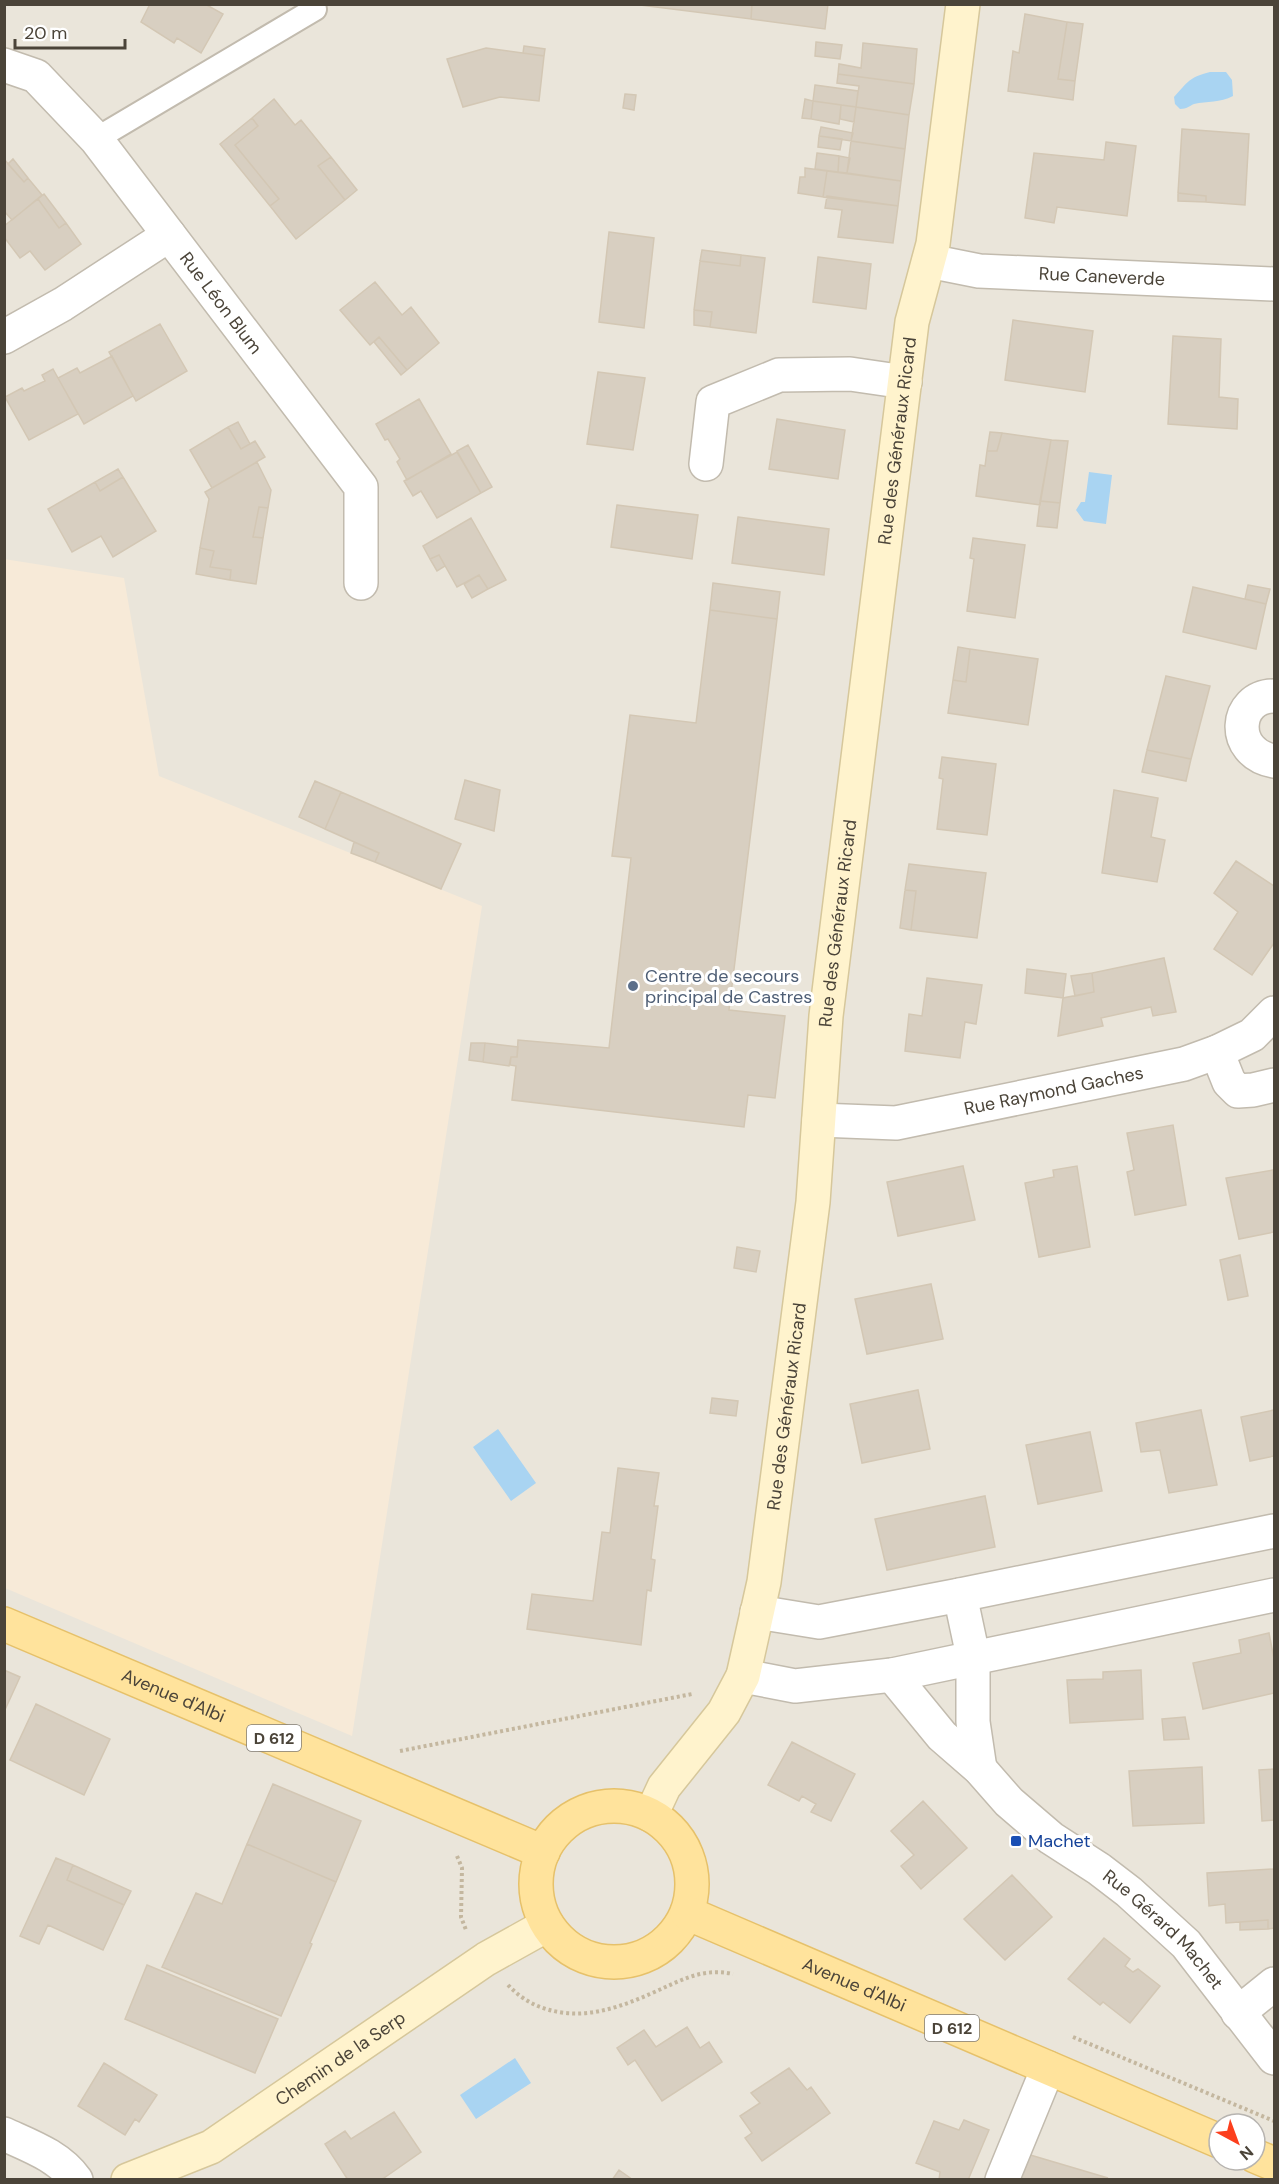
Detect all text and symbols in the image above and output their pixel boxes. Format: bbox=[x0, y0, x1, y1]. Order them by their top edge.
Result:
scale bar bbox=[15, 12, 124, 50]
text: 20 m bbox=[24, 21, 67, 45]
street label: Rue Léon Blum bbox=[174, 247, 268, 359]
street label: Rue Caneverde bbox=[1038, 262, 1165, 291]
street label: Rue des Généraux Ricard bbox=[872, 336, 922, 546]
street label: Rue des Généraux Ricard bbox=[813, 818, 862, 1028]
place label: Centre de secours principal de Castres bbox=[645, 964, 812, 1009]
marker: Centre de secours principal de Castres bbox=[626, 979, 640, 993]
street label: Rue Raymond Gaches bbox=[962, 1061, 1146, 1121]
street label: Rue des Généraux Ricard bbox=[761, 1301, 812, 1512]
street label: Avenue d'Albi bbox=[118, 1663, 229, 1728]
road number: D 612 bbox=[247, 1725, 301, 1751]
place label: Machet bbox=[1028, 1829, 1091, 1853]
marker: Machet bbox=[1009, 1834, 1023, 1848]
street label: Rue Gérard Machet bbox=[1098, 1864, 1229, 1994]
street label: Avenue d'Albi bbox=[799, 1952, 910, 2018]
street label: Chemin de la Serp bbox=[271, 2006, 410, 2112]
road number: D 612 bbox=[925, 2015, 979, 2041]
north arrow bbox=[1207, 2112, 1267, 2172]
text: N bbox=[1235, 2141, 1258, 2165]

